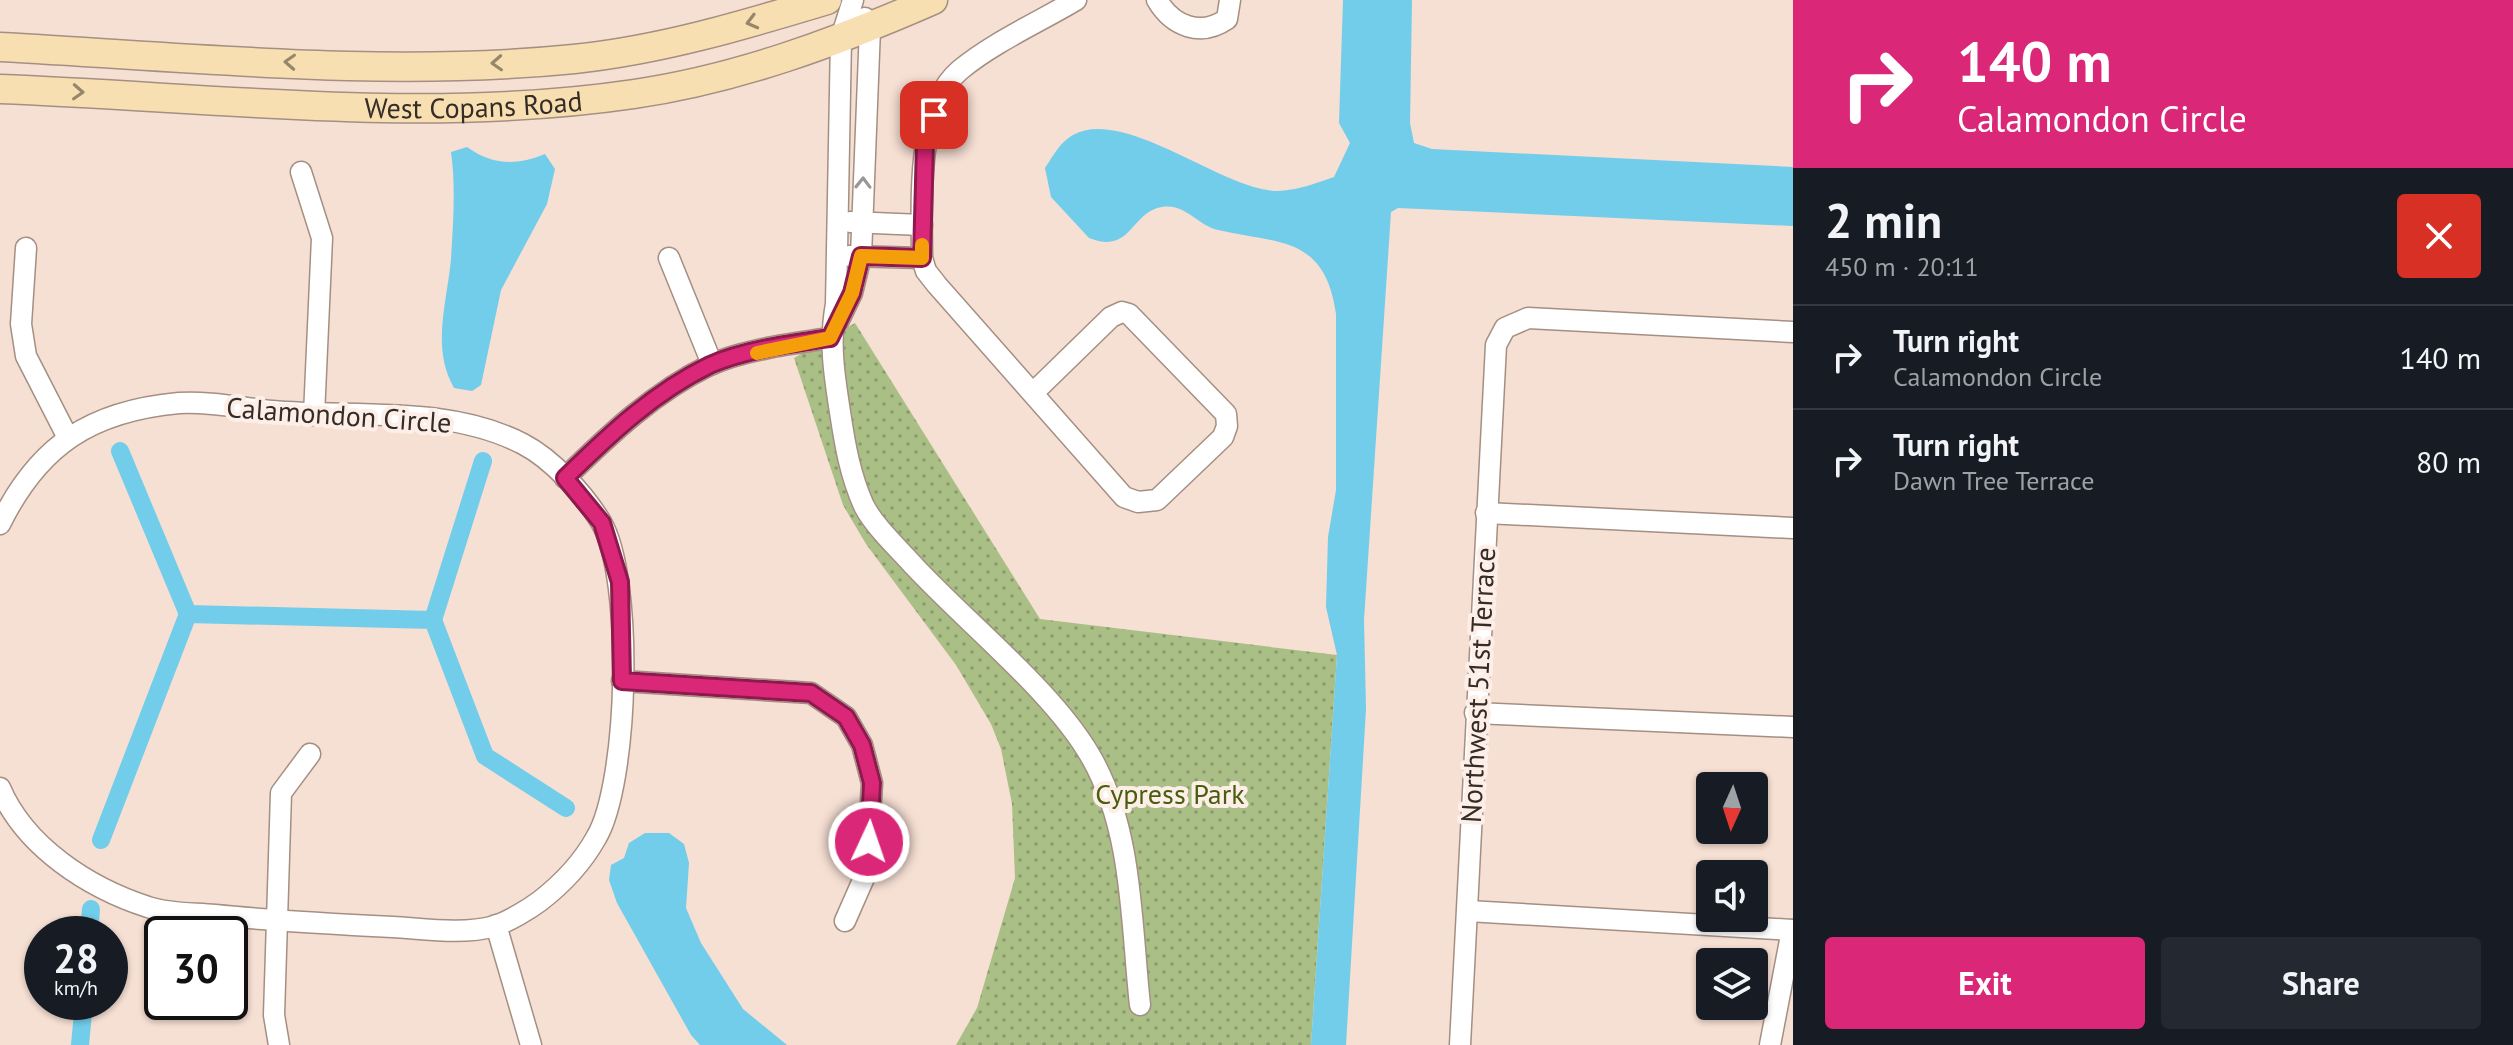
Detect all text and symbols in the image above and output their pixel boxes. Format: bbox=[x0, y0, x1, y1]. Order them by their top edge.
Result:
one-way arrow bbox=[746, 13, 760, 29]
text: 140 m bbox=[1957, 25, 2112, 97]
icon: right bbox=[1825, 32, 1929, 136]
one-way arrow bbox=[283, 53, 296, 70]
one-way arrow bbox=[490, 55, 503, 72]
pin bbox=[900, 81, 968, 149]
street label: West Copans Road bbox=[364, 82, 584, 126]
one-way arrow bbox=[72, 83, 85, 100]
icon: arrive bbox=[912, 93, 956, 137]
text: Calamondon Circle bbox=[1957, 95, 2247, 142]
one-way arrow bbox=[854, 176, 872, 189]
text: 2 min bbox=[1825, 189, 1942, 251]
button: close bbox=[2397, 194, 2481, 278]
text: 450 m · 20:11 bbox=[1825, 250, 1979, 283]
text: Turn right bbox=[1893, 321, 2019, 360]
icon: right bbox=[1825, 335, 1869, 379]
text: 140 m bbox=[2400, 338, 2481, 377]
text: Calamondon Circle bbox=[1893, 360, 2102, 393]
street label: Calamondon Circle bbox=[225, 388, 453, 441]
text: Turn right bbox=[1893, 425, 2019, 464]
icon: right bbox=[1825, 439, 1869, 483]
text: 80 m bbox=[2416, 442, 2481, 481]
text: Dawn Tree Terrace bbox=[1893, 464, 2094, 497]
street label: Northwest 51st Terrace bbox=[1452, 546, 1503, 824]
north arrow bbox=[1696, 772, 1768, 844]
map controls bbox=[1696, 772, 1768, 1020]
park label: Cypress Park bbox=[1095, 775, 1245, 812]
position arrow bbox=[827, 800, 911, 884]
button: sound bbox=[1696, 860, 1768, 932]
speed limit sign: 30 bbox=[144, 916, 248, 1020]
text: 28 bbox=[53, 932, 99, 984]
button: Exit bbox=[1825, 937, 2145, 1029]
button: Share bbox=[2161, 937, 2481, 1029]
button: layers bbox=[1696, 948, 1768, 1020]
text: km/h bbox=[54, 975, 98, 1001]

